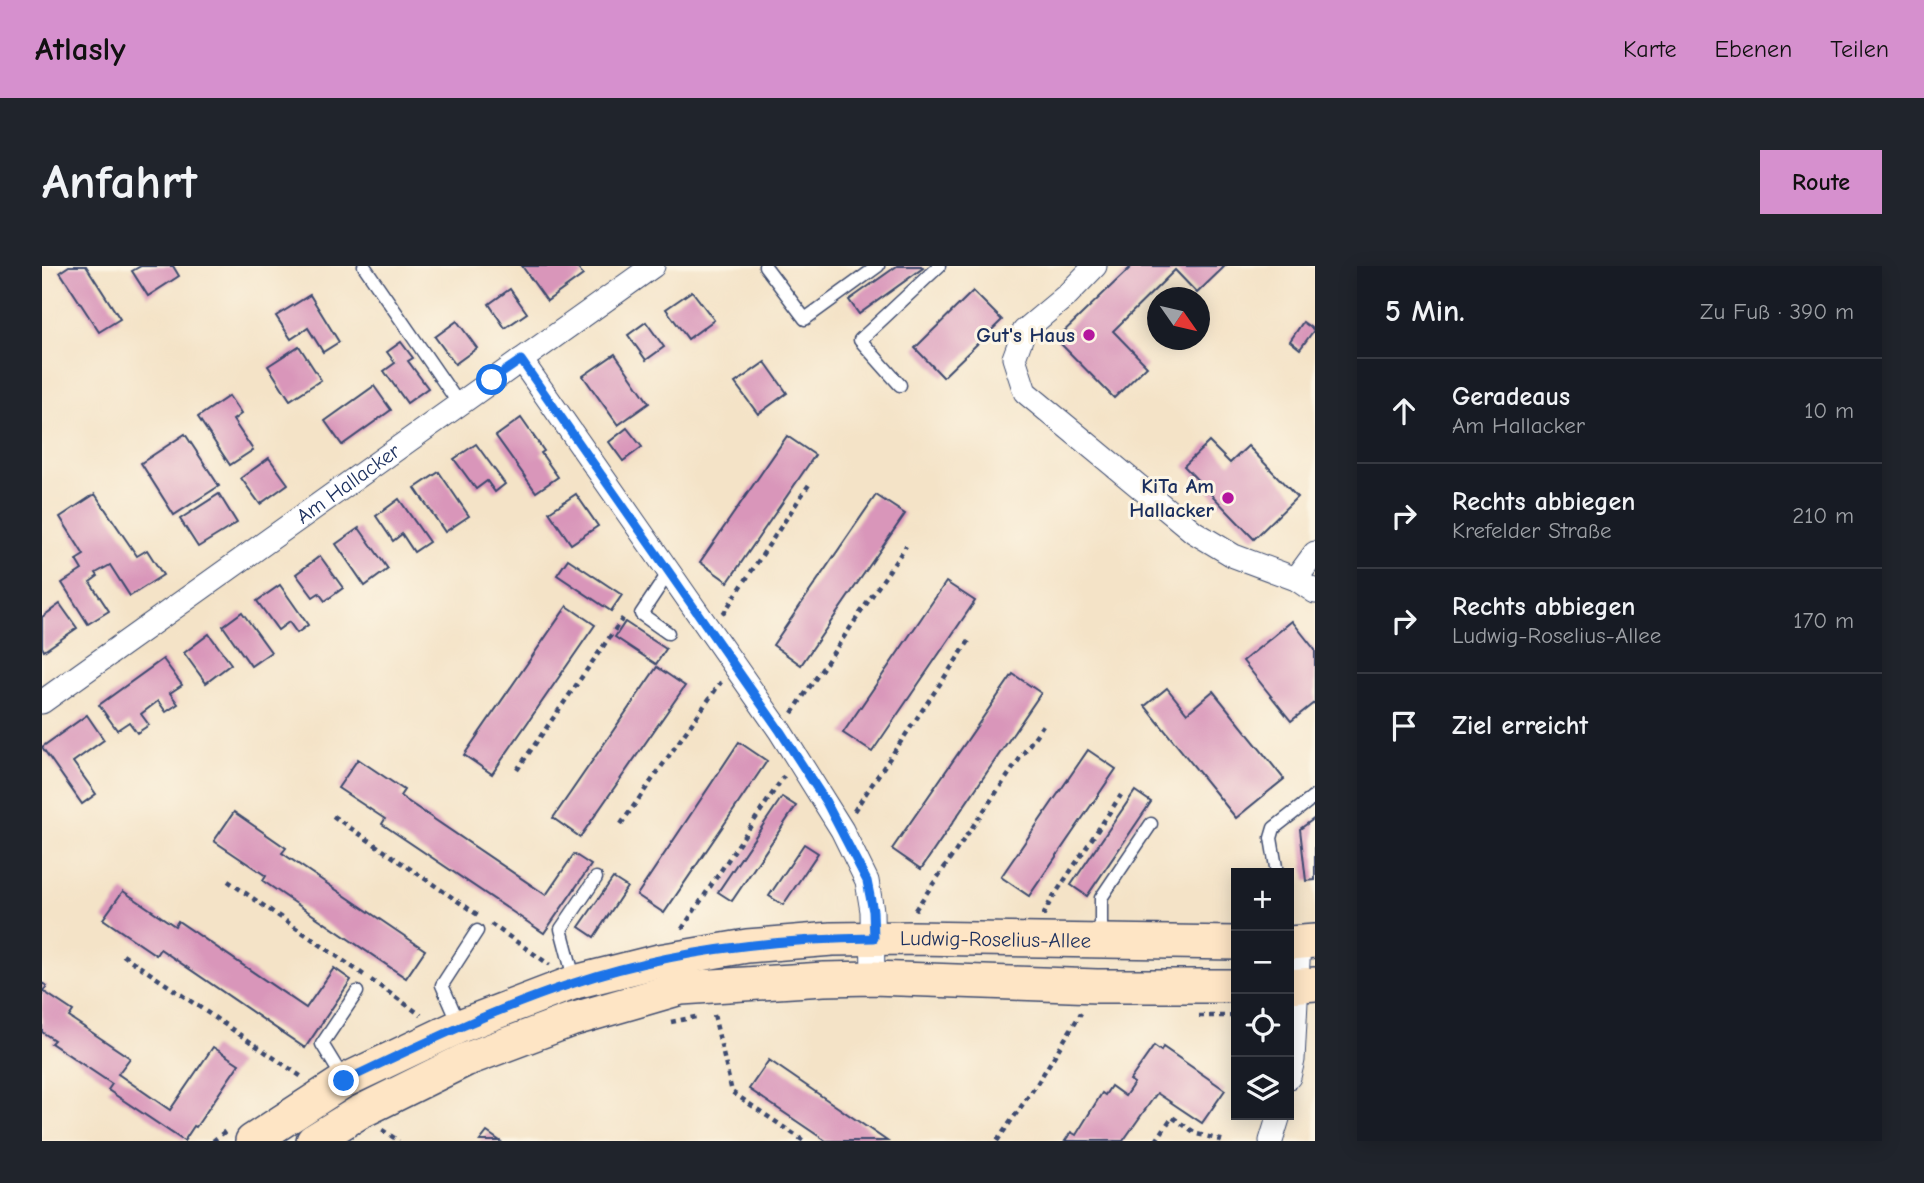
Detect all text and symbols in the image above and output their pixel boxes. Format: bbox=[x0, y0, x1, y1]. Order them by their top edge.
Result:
text: Atlasly bbox=[35, 30, 126, 68]
text: Karte bbox=[1623, 35, 1676, 63]
text: Ebenen bbox=[1714, 35, 1792, 63]
text: Teilen bbox=[1830, 35, 1889, 63]
button: Route bbox=[1760, 150, 1882, 214]
text: Anfahrt bbox=[42, 154, 197, 210]
north arrow bbox=[1147, 287, 1210, 350]
text: 5 Min. bbox=[1385, 294, 1465, 329]
text: Zu Fuß · 390 m bbox=[1700, 298, 1854, 325]
place label: Gut's Haus bbox=[976, 323, 1075, 347]
marker: Gut's Haus bbox=[1081, 327, 1097, 343]
route start bbox=[476, 364, 507, 395]
text: Geradeaus bbox=[1452, 382, 1570, 412]
icon: ahead bbox=[1385, 392, 1423, 430]
text: 10 m bbox=[1804, 397, 1854, 424]
text: Am Hallacker bbox=[1452, 412, 1585, 439]
street label: Am Hallacker bbox=[292, 438, 405, 529]
place label: KiTa Am Hallacker bbox=[1129, 474, 1215, 522]
text: Rechts abbiegen bbox=[1452, 487, 1635, 517]
marker: KiTa Am Hallacker bbox=[1220, 490, 1236, 506]
icon: right bbox=[1385, 497, 1423, 535]
text: 210 m bbox=[1792, 502, 1854, 529]
text: Krefelder Straße bbox=[1452, 517, 1612, 544]
text: Rechts abbiegen bbox=[1452, 592, 1635, 622]
icon: right bbox=[1385, 602, 1423, 640]
text: 170 m bbox=[1793, 607, 1854, 634]
text: Ludwig-Roselius-Allee bbox=[1452, 622, 1661, 649]
icon: arrive bbox=[1385, 707, 1423, 745]
text: Ziel erreicht bbox=[1452, 711, 1588, 741]
map controls bbox=[1231, 868, 1294, 1120]
button: + bbox=[1231, 868, 1294, 931]
street label: Ludwig-Roselius-Allee bbox=[900, 926, 1091, 953]
button: − bbox=[1231, 931, 1294, 994]
button: locate bbox=[1231, 994, 1294, 1057]
button: layers bbox=[1231, 1057, 1294, 1120]
route end bbox=[328, 1065, 359, 1096]

